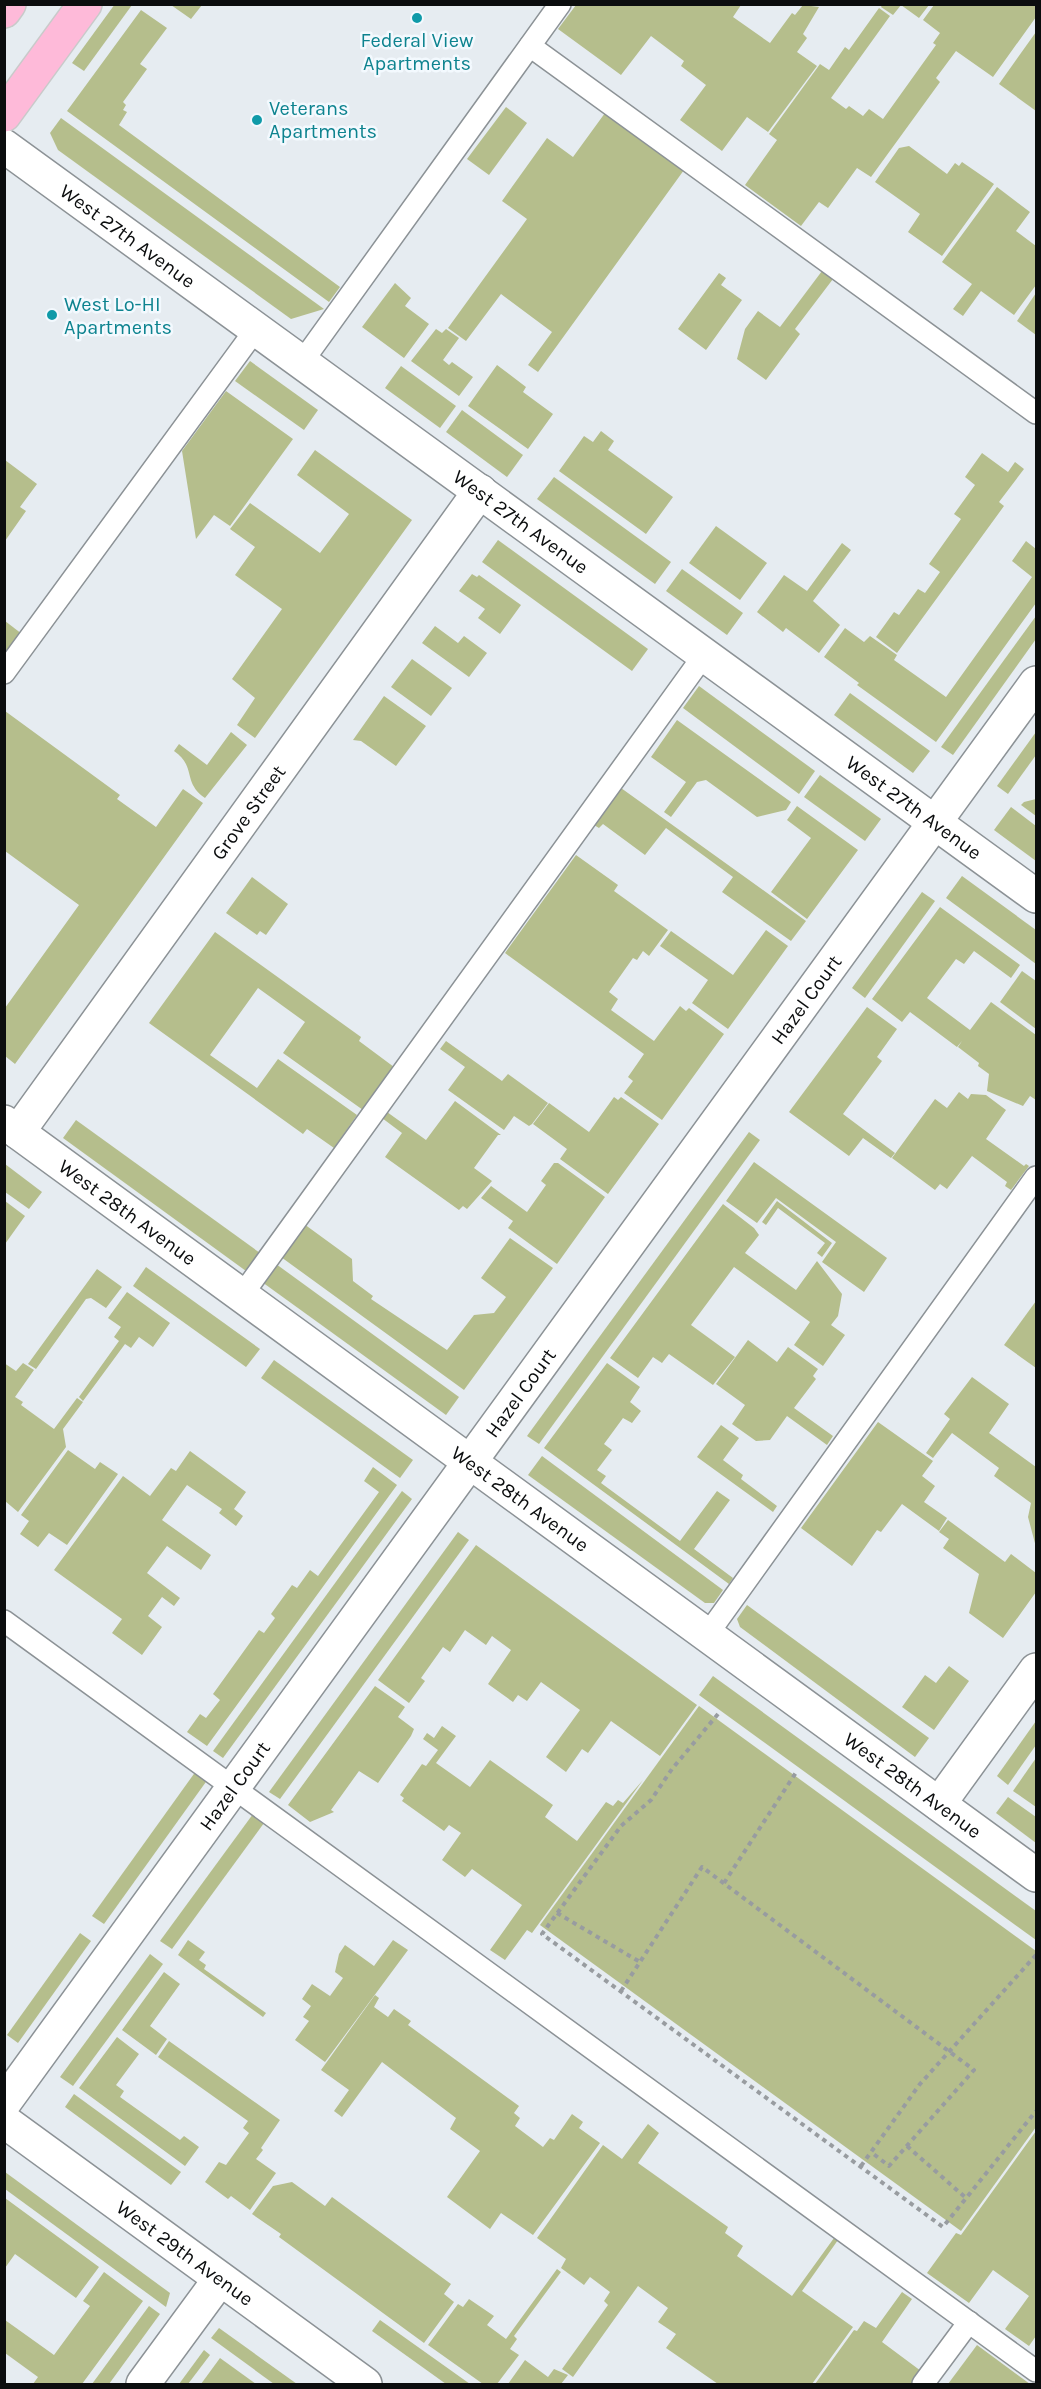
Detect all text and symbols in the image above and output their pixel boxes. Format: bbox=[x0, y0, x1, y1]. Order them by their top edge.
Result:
marker: Federal View Apartments bbox=[410, 11, 424, 25]
place label: Federal View Apartments bbox=[361, 29, 474, 75]
place label: Veterans Apartments bbox=[269, 97, 377, 143]
marker: Veterans Apartments bbox=[250, 113, 264, 127]
street label: West 27th Avenue bbox=[55, 180, 200, 293]
place label: West Lo-HI Apartments bbox=[64, 293, 172, 339]
marker: West Lo-HI Apartments bbox=[45, 308, 59, 322]
street label: West 27th Avenue bbox=[449, 465, 593, 579]
street label: West 27th Avenue bbox=[842, 751, 986, 865]
street label: Grove Street bbox=[207, 760, 291, 864]
street label: Hazel Court bbox=[766, 950, 847, 1049]
street label: West 28th Avenue bbox=[54, 1155, 201, 1270]
street label: Hazel Court bbox=[481, 1344, 561, 1442]
street label: West 28th Avenue bbox=[447, 1441, 593, 1557]
street label: West 28th Avenue bbox=[839, 1728, 986, 1843]
street label: Hazel Court bbox=[195, 1737, 275, 1835]
street label: West 29th Avenue bbox=[112, 2196, 258, 2311]

